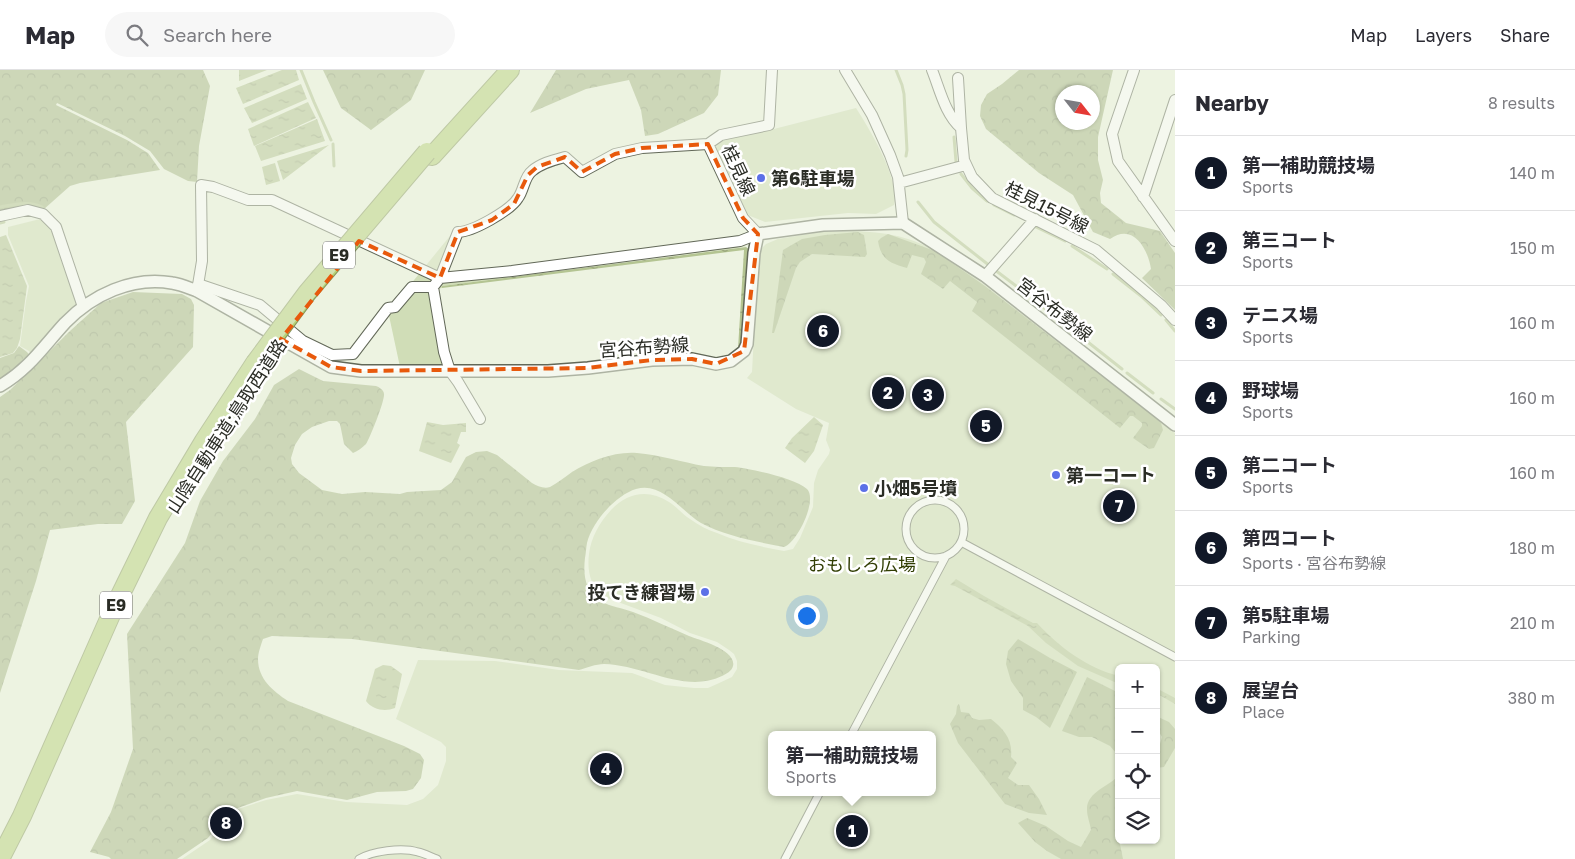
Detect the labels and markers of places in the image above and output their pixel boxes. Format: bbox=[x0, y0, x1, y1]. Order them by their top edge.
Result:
place label: 第6駐車場 bbox=[771, 167, 854, 189]
marker: 第6駐車場 bbox=[755, 172, 767, 184]
pin: 6 bbox=[807, 312, 839, 350]
pin: 2 bbox=[872, 374, 904, 412]
pin: 3 bbox=[912, 376, 944, 414]
pin: 5 bbox=[970, 407, 1002, 445]
place label: 第一コート bbox=[1066, 464, 1156, 486]
marker: 第一コート bbox=[1050, 469, 1062, 481]
place label: 小畑5号墳 bbox=[874, 477, 957, 499]
marker: 小畑5号墳 bbox=[858, 482, 870, 494]
pin: 7 bbox=[1103, 487, 1135, 525]
place label: 投てき練習場 bbox=[588, 581, 695, 603]
marker: 投てき練習場 bbox=[699, 586, 711, 598]
pin: 4 bbox=[590, 750, 622, 788]
pin: 8 bbox=[210, 804, 242, 842]
pin: 1 bbox=[836, 812, 868, 850]

